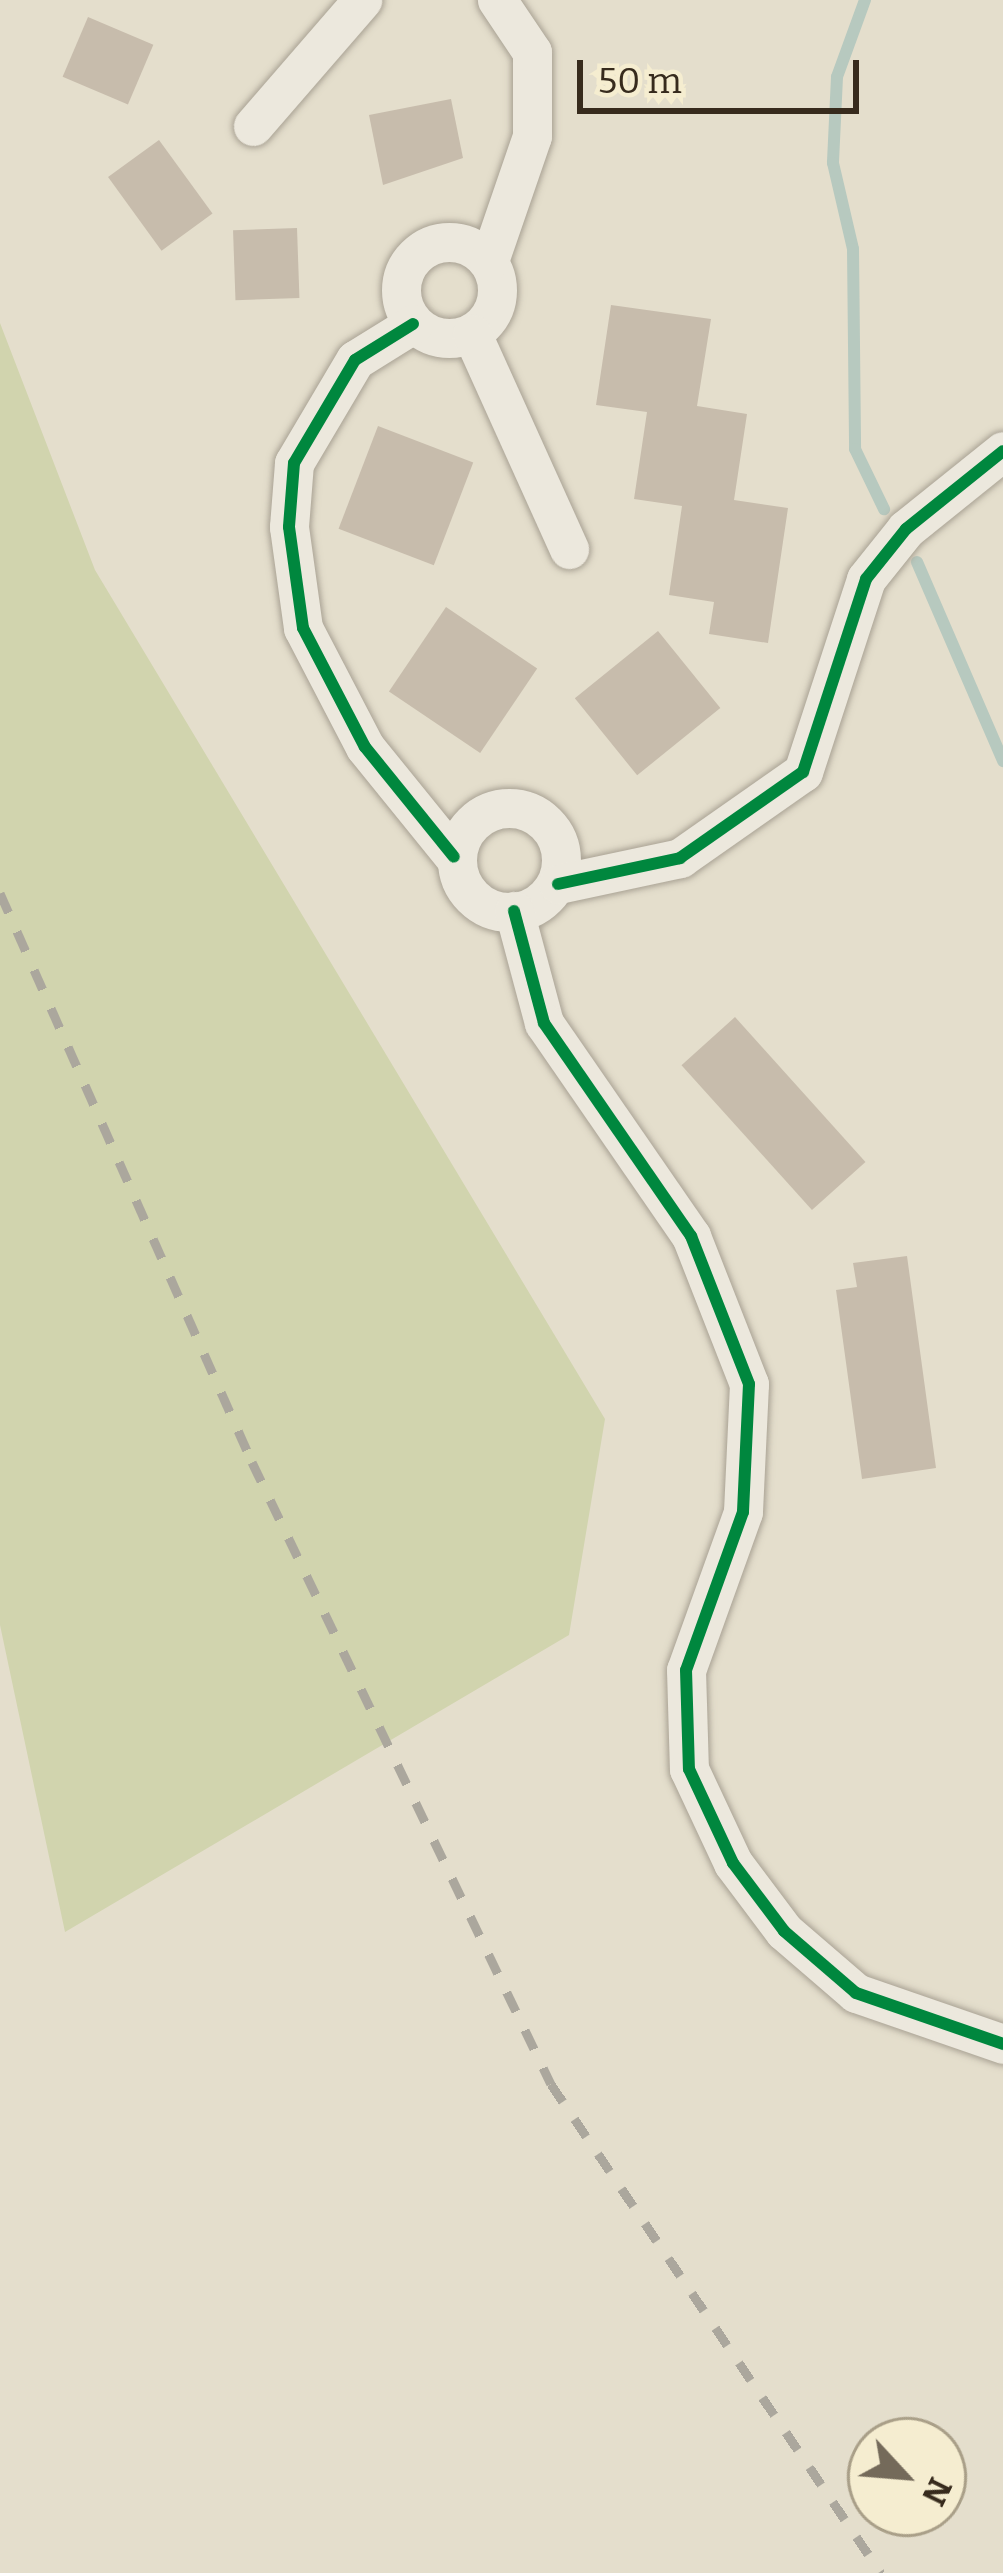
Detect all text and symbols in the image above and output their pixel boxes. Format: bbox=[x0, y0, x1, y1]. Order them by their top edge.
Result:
scale bar bbox=[583, 36, 865, 110]
text: 50 m bbox=[598, 59, 682, 103]
north arrow bbox=[847, 2417, 967, 2537]
text: N bbox=[913, 2471, 960, 2512]

